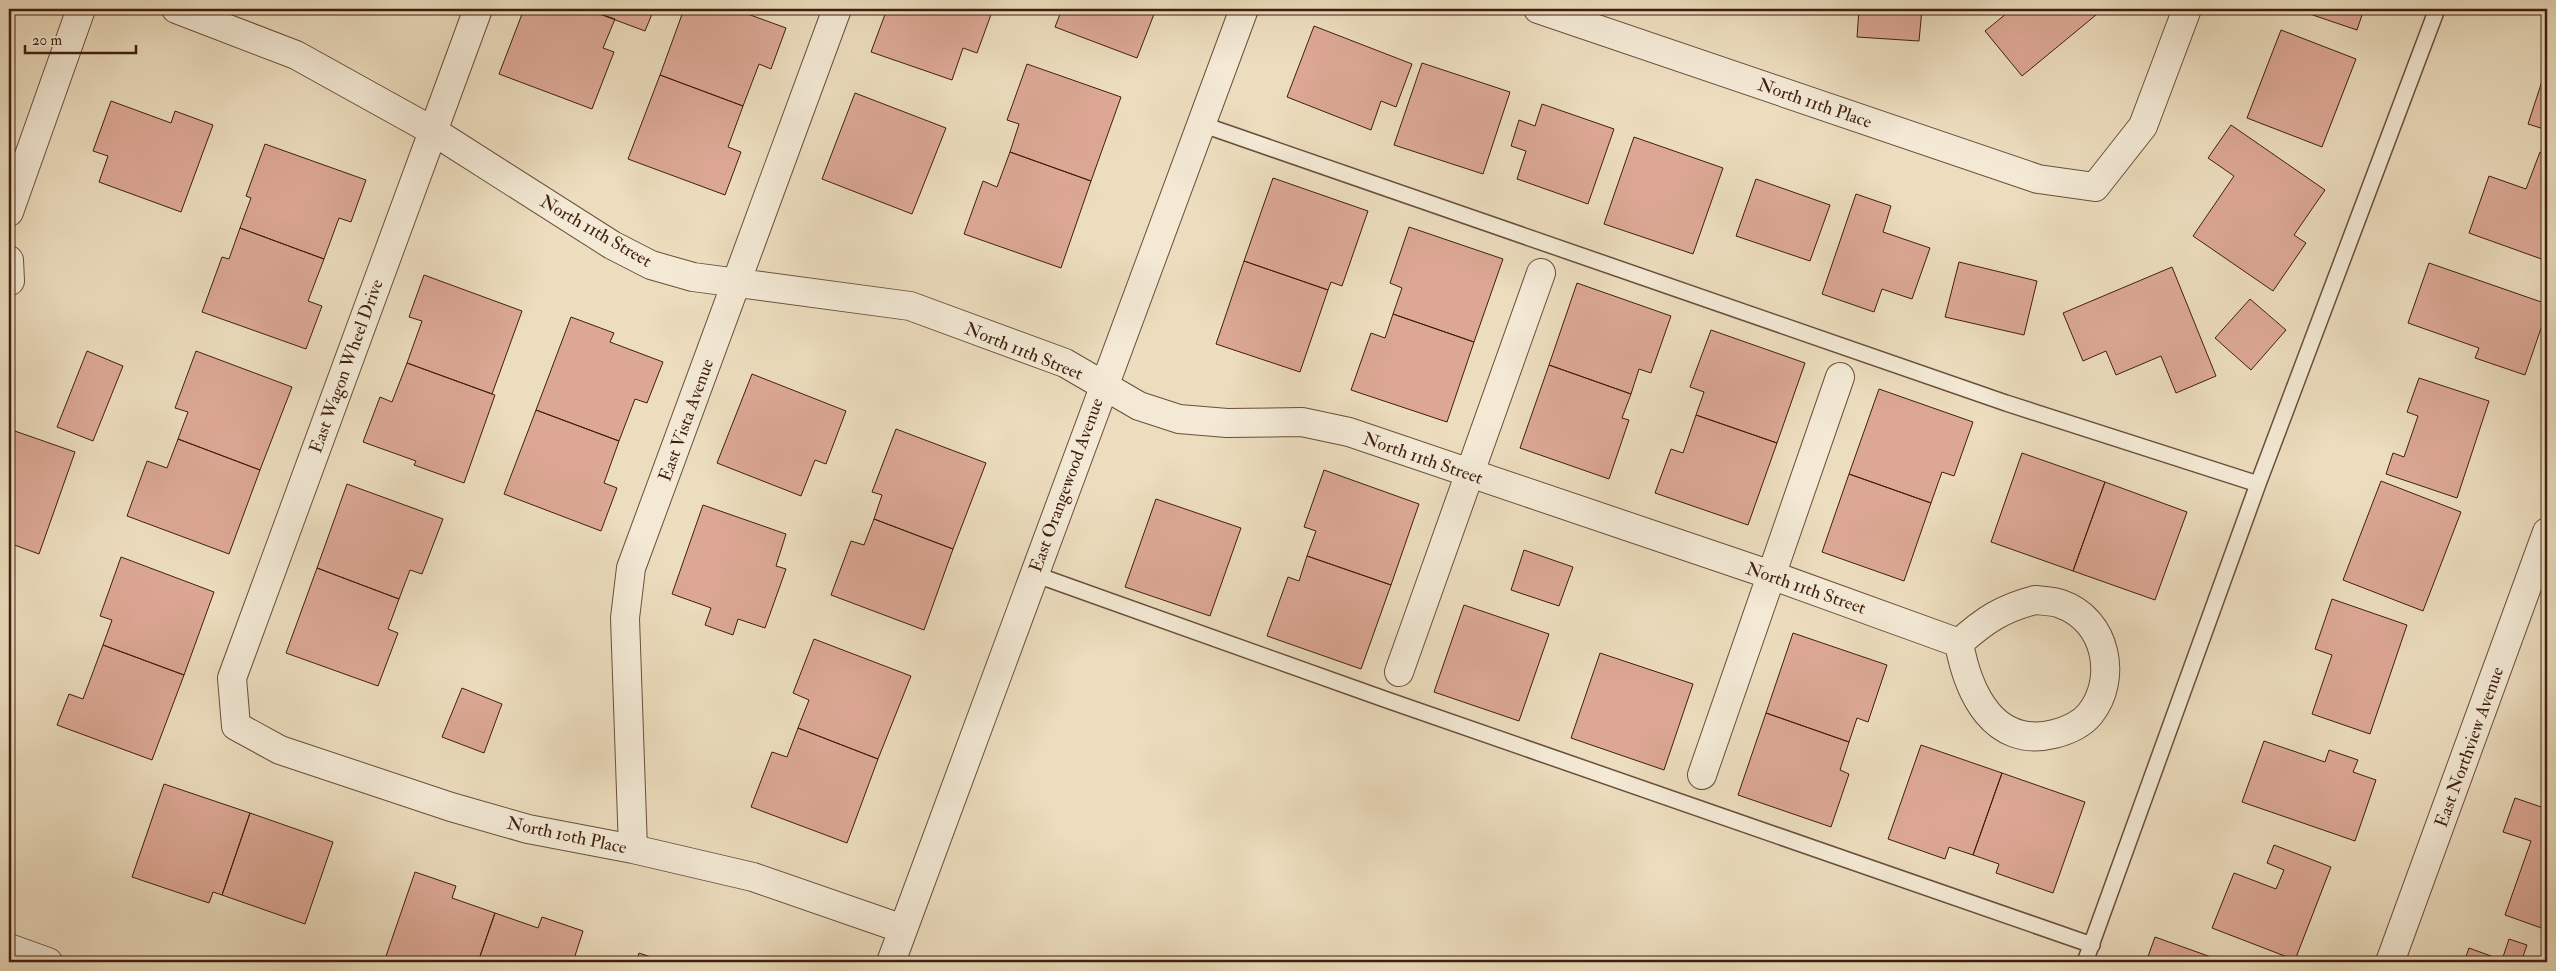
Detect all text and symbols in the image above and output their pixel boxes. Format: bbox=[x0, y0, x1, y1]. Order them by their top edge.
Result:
scale bar bbox=[25, 22, 136, 54]
text: 20 m bbox=[32, 31, 62, 50]
street label: North 11th Place bbox=[1755, 73, 1875, 134]
street label: North 11th Street bbox=[536, 190, 656, 273]
street label: East Wagon Wheel Drive bbox=[304, 276, 389, 456]
street label: North 11th Street bbox=[961, 317, 1086, 386]
street label: East Vista Avenue bbox=[654, 355, 719, 485]
street label: East Orangewood Avenue bbox=[1024, 394, 1109, 575]
street label: North 11th Street bbox=[1360, 427, 1486, 490]
street label: North 11th Street bbox=[1743, 557, 1869, 620]
street label: East Northview Avenue bbox=[2430, 663, 2509, 831]
street label: North 10th Place bbox=[505, 812, 629, 860]

